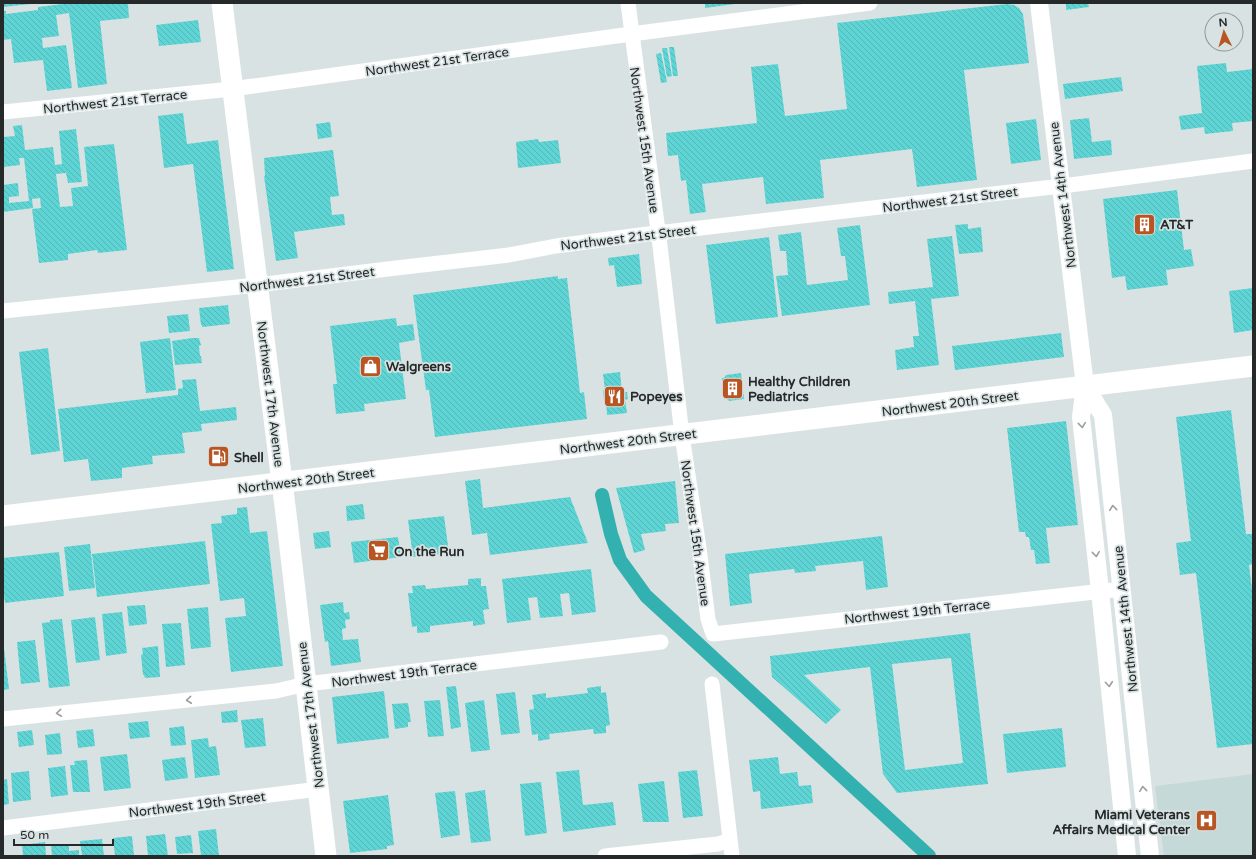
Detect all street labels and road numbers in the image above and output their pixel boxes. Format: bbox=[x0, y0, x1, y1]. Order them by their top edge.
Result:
street label: Northwest 21st Terrace bbox=[364, 44, 510, 80]
street label: Northwest 15th Avenue bbox=[626, 66, 662, 214]
street label: Northwest 21st Terrace bbox=[42, 86, 188, 118]
street label: Northwest 14th Avenue bbox=[1046, 121, 1080, 269]
street label: Northwest 21st Street bbox=[882, 184, 1019, 216]
street label: Northwest 21st Street bbox=[560, 222, 697, 254]
street label: Northwest 21st Street bbox=[239, 264, 376, 296]
street label: Northwest 17th Avenue bbox=[253, 320, 287, 468]
street label: Northwest 20th Street bbox=[881, 388, 1019, 420]
street label: Northwest 20th Street bbox=[559, 426, 697, 458]
street label: Northwest 15th Avenue bbox=[677, 459, 713, 607]
street label: Northwest 20th Street bbox=[237, 465, 375, 497]
street label: Northwest 14th Avenue bbox=[1110, 545, 1142, 693]
street label: Northwest 19th Terrace bbox=[843, 596, 991, 628]
street label: Northwest 17th Avenue bbox=[294, 641, 328, 789]
street label: Northwest 19th Terrace bbox=[330, 657, 478, 691]
street label: Northwest 19th Street bbox=[128, 789, 266, 821]

